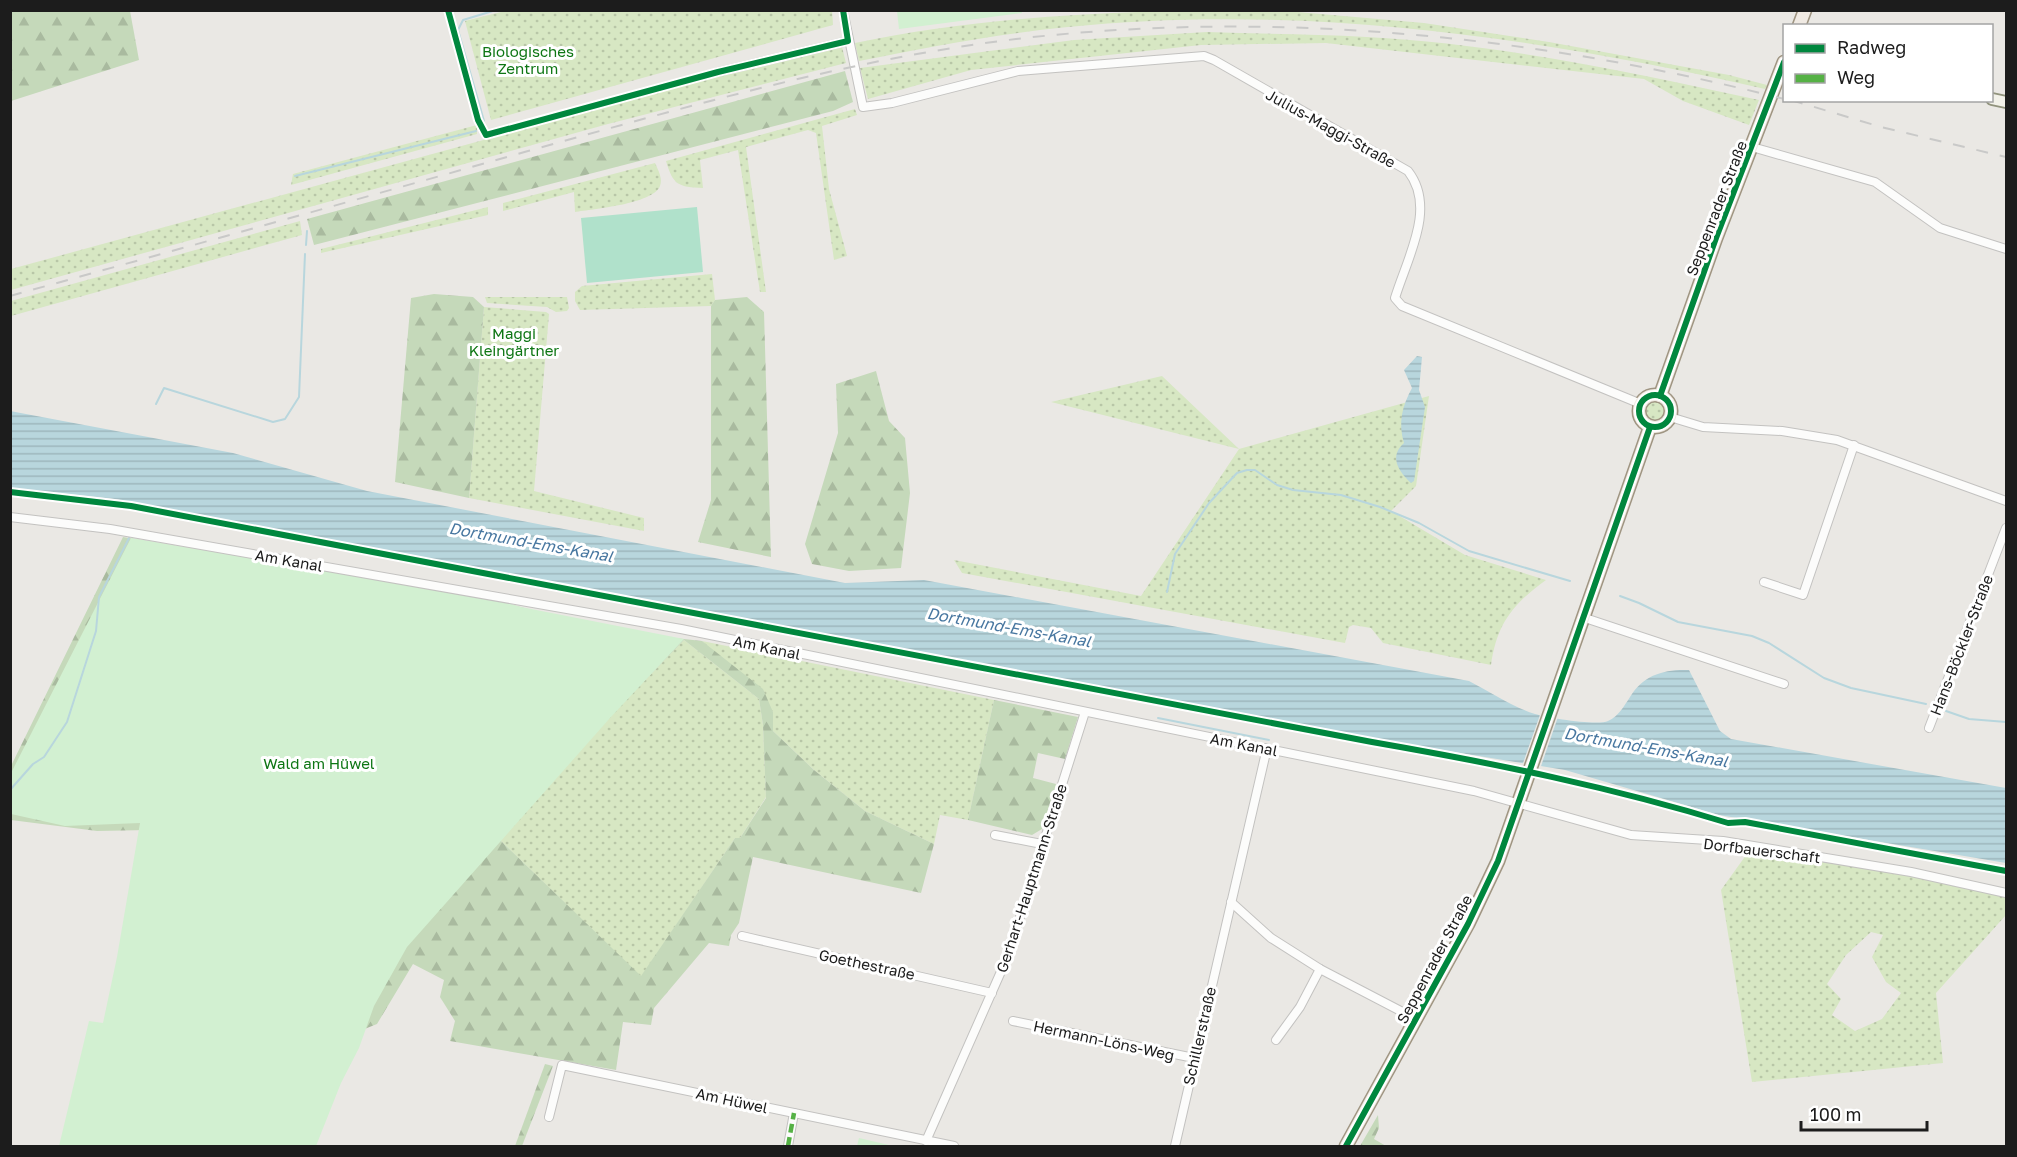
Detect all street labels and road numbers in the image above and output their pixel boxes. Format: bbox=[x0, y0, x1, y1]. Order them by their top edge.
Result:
street label: Julius-Maggi-Straße bbox=[1263, 85, 1399, 171]
street label: Seppenrader Straße bbox=[1682, 138, 1750, 278]
street label: Am Kanal bbox=[254, 545, 324, 575]
street label: Hans-Böckler-Straße bbox=[1926, 572, 1996, 718]
street label: Am Kanal bbox=[732, 631, 802, 663]
street label: Am Kanal bbox=[1209, 729, 1279, 759]
street label: Gerhart-Hauptmann-Straße bbox=[992, 781, 1070, 975]
street label: Dorfbauerschaft bbox=[1702, 834, 1822, 866]
street label: Seppenrader Straße bbox=[1392, 891, 1476, 1026]
street label: Goethestraße bbox=[817, 945, 917, 983]
street label: Schillerstraße bbox=[1179, 985, 1219, 1087]
street label: Hermann-Löns-Weg bbox=[1032, 1016, 1176, 1064]
street label: Am Hüwel bbox=[694, 1084, 770, 1116]

